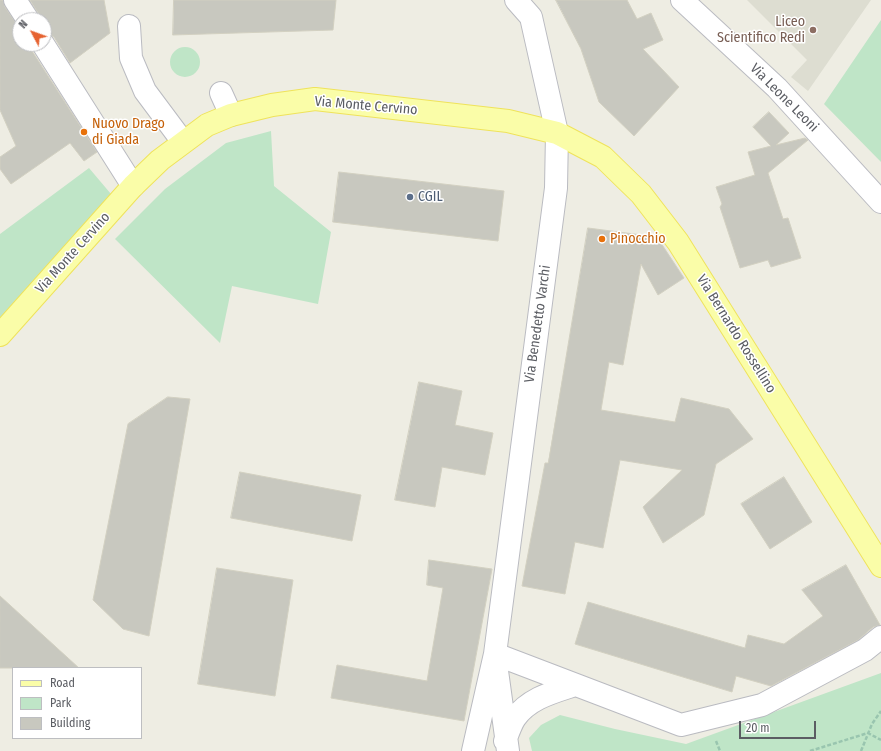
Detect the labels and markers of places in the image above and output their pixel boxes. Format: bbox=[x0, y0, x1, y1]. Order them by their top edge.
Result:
place label: Liceo Scientifico Redi bbox=[717, 14, 805, 46]
marker: Liceo Scientifico Redi bbox=[808, 25, 818, 35]
place label: Nuovo Drago di Giada bbox=[92, 116, 165, 148]
marker: Nuovo Drago di Giada bbox=[79, 127, 89, 137]
place label: CGIL bbox=[418, 189, 443, 205]
marker: CGIL bbox=[405, 192, 415, 202]
place label: Pinocchio bbox=[610, 231, 666, 247]
marker: Pinocchio bbox=[597, 234, 607, 244]

